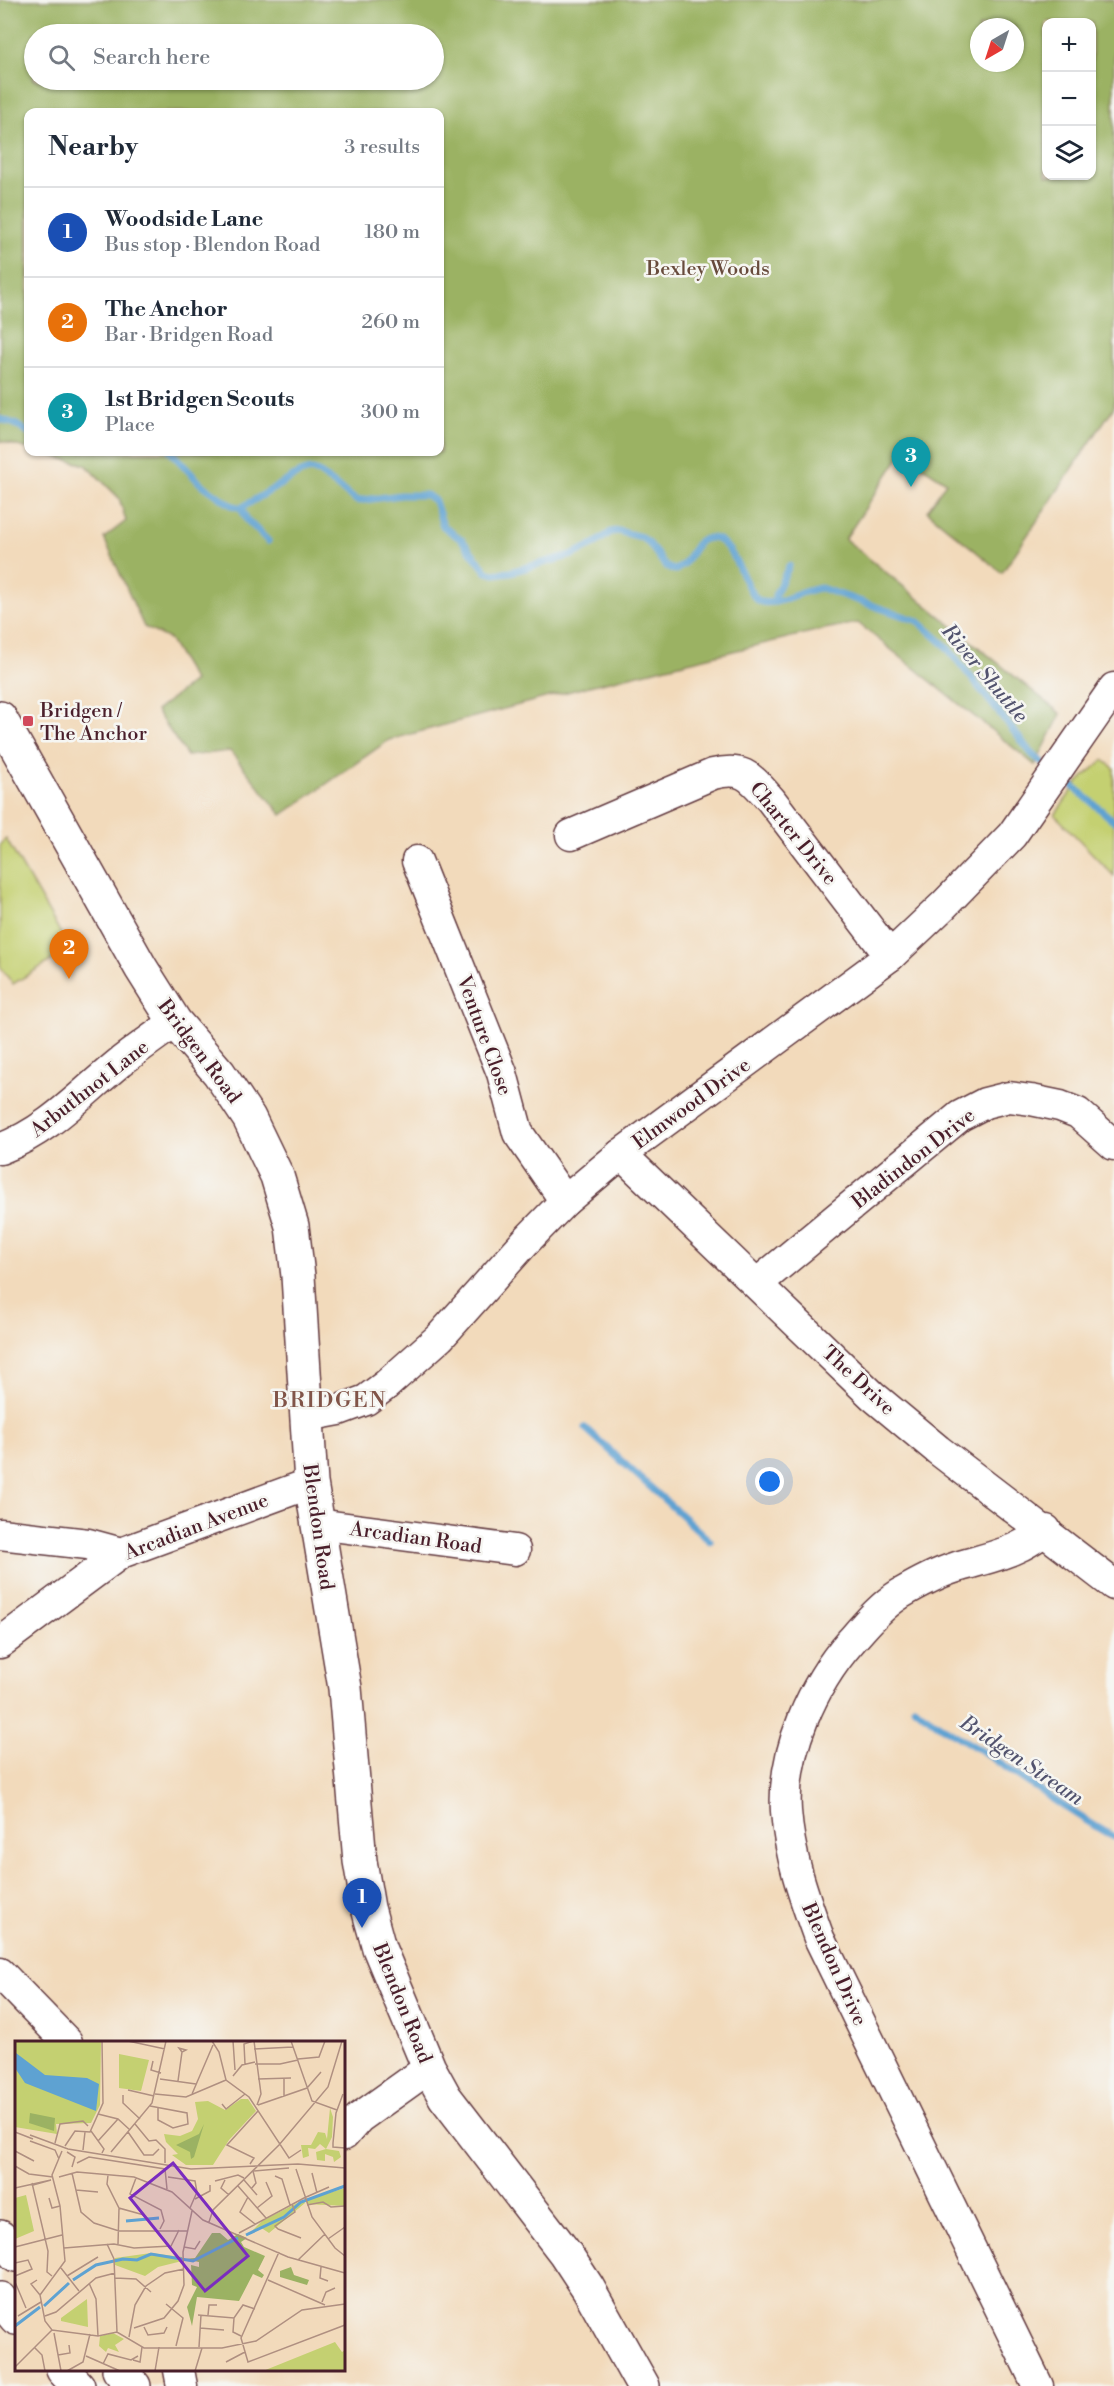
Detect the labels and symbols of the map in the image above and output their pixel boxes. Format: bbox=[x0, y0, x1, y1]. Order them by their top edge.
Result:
north arrow bbox=[970, 18, 1024, 72]
park label: Bexley Woods bbox=[645, 257, 770, 282]
pin: 3 bbox=[892, 438, 930, 487]
water label: River Shuttle bbox=[935, 618, 1033, 728]
place label: Bridgen / The Anchor bbox=[39, 699, 148, 747]
marker: Bridgen / The Anchor bbox=[21, 714, 35, 728]
street label: Charter Drive bbox=[744, 777, 842, 891]
pin: 2 bbox=[50, 930, 88, 979]
street label: Venture Close bbox=[450, 971, 517, 1099]
street label: Bridgen Road bbox=[151, 994, 246, 1109]
street label: Arbuthnot Lane bbox=[25, 1035, 154, 1144]
street label: Elmwood Drive bbox=[628, 1053, 756, 1155]
street label: Bladindon Drive bbox=[847, 1103, 981, 1216]
street label: The Drive bbox=[816, 1341, 900, 1421]
district label: BRIDGEN bbox=[272, 1387, 387, 1414]
street label: Blendon Road bbox=[296, 1462, 339, 1592]
your location bbox=[755, 1467, 784, 1496]
street label: Arcadian Avenue bbox=[120, 1488, 272, 1567]
street label: Arcadian Road bbox=[347, 1517, 484, 1560]
water label: Bridgen Stream bbox=[954, 1709, 1089, 1812]
pin: 1 bbox=[342, 1878, 382, 1928]
street label: Blendon Drive bbox=[795, 1899, 872, 2030]
street label: Blendon Road bbox=[366, 1939, 437, 2068]
inset map bbox=[15, 2041, 345, 2371]

